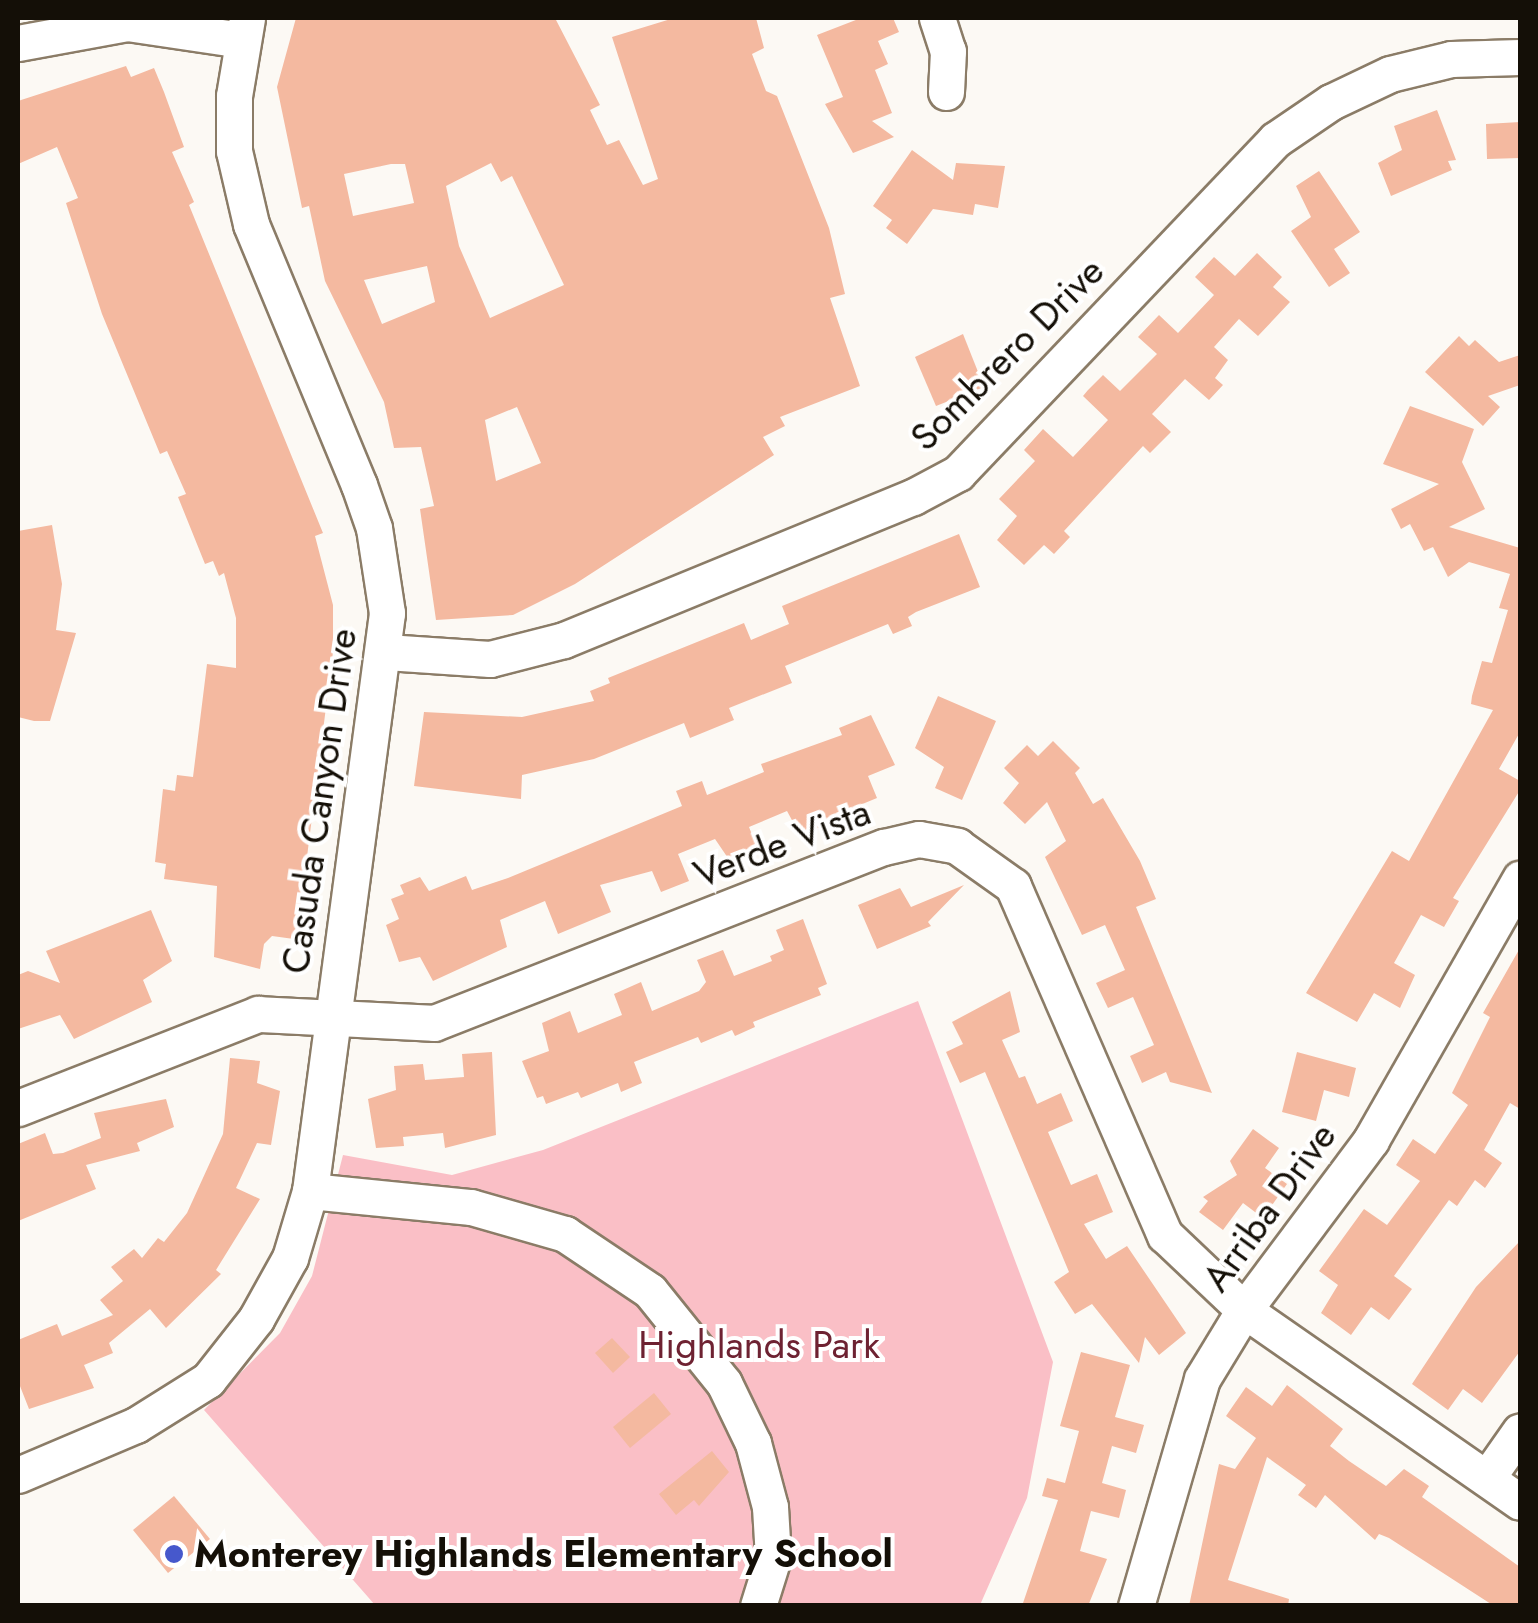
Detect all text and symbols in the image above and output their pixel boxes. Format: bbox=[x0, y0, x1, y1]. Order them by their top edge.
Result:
street label: Sombrero Drive bbox=[901, 248, 1113, 460]
street label: Casuda Canyon Drive bbox=[272, 626, 366, 976]
street label: Verde Vista bbox=[687, 789, 877, 897]
street label: Arriba Drive bbox=[1193, 1114, 1345, 1300]
park label: Highlands Park bbox=[638, 1322, 880, 1368]
place label: Monterey Highlands Elementary School bbox=[194, 1531, 893, 1577]
marker: Monterey Highlands Elementary School bbox=[163, 1543, 185, 1565]

